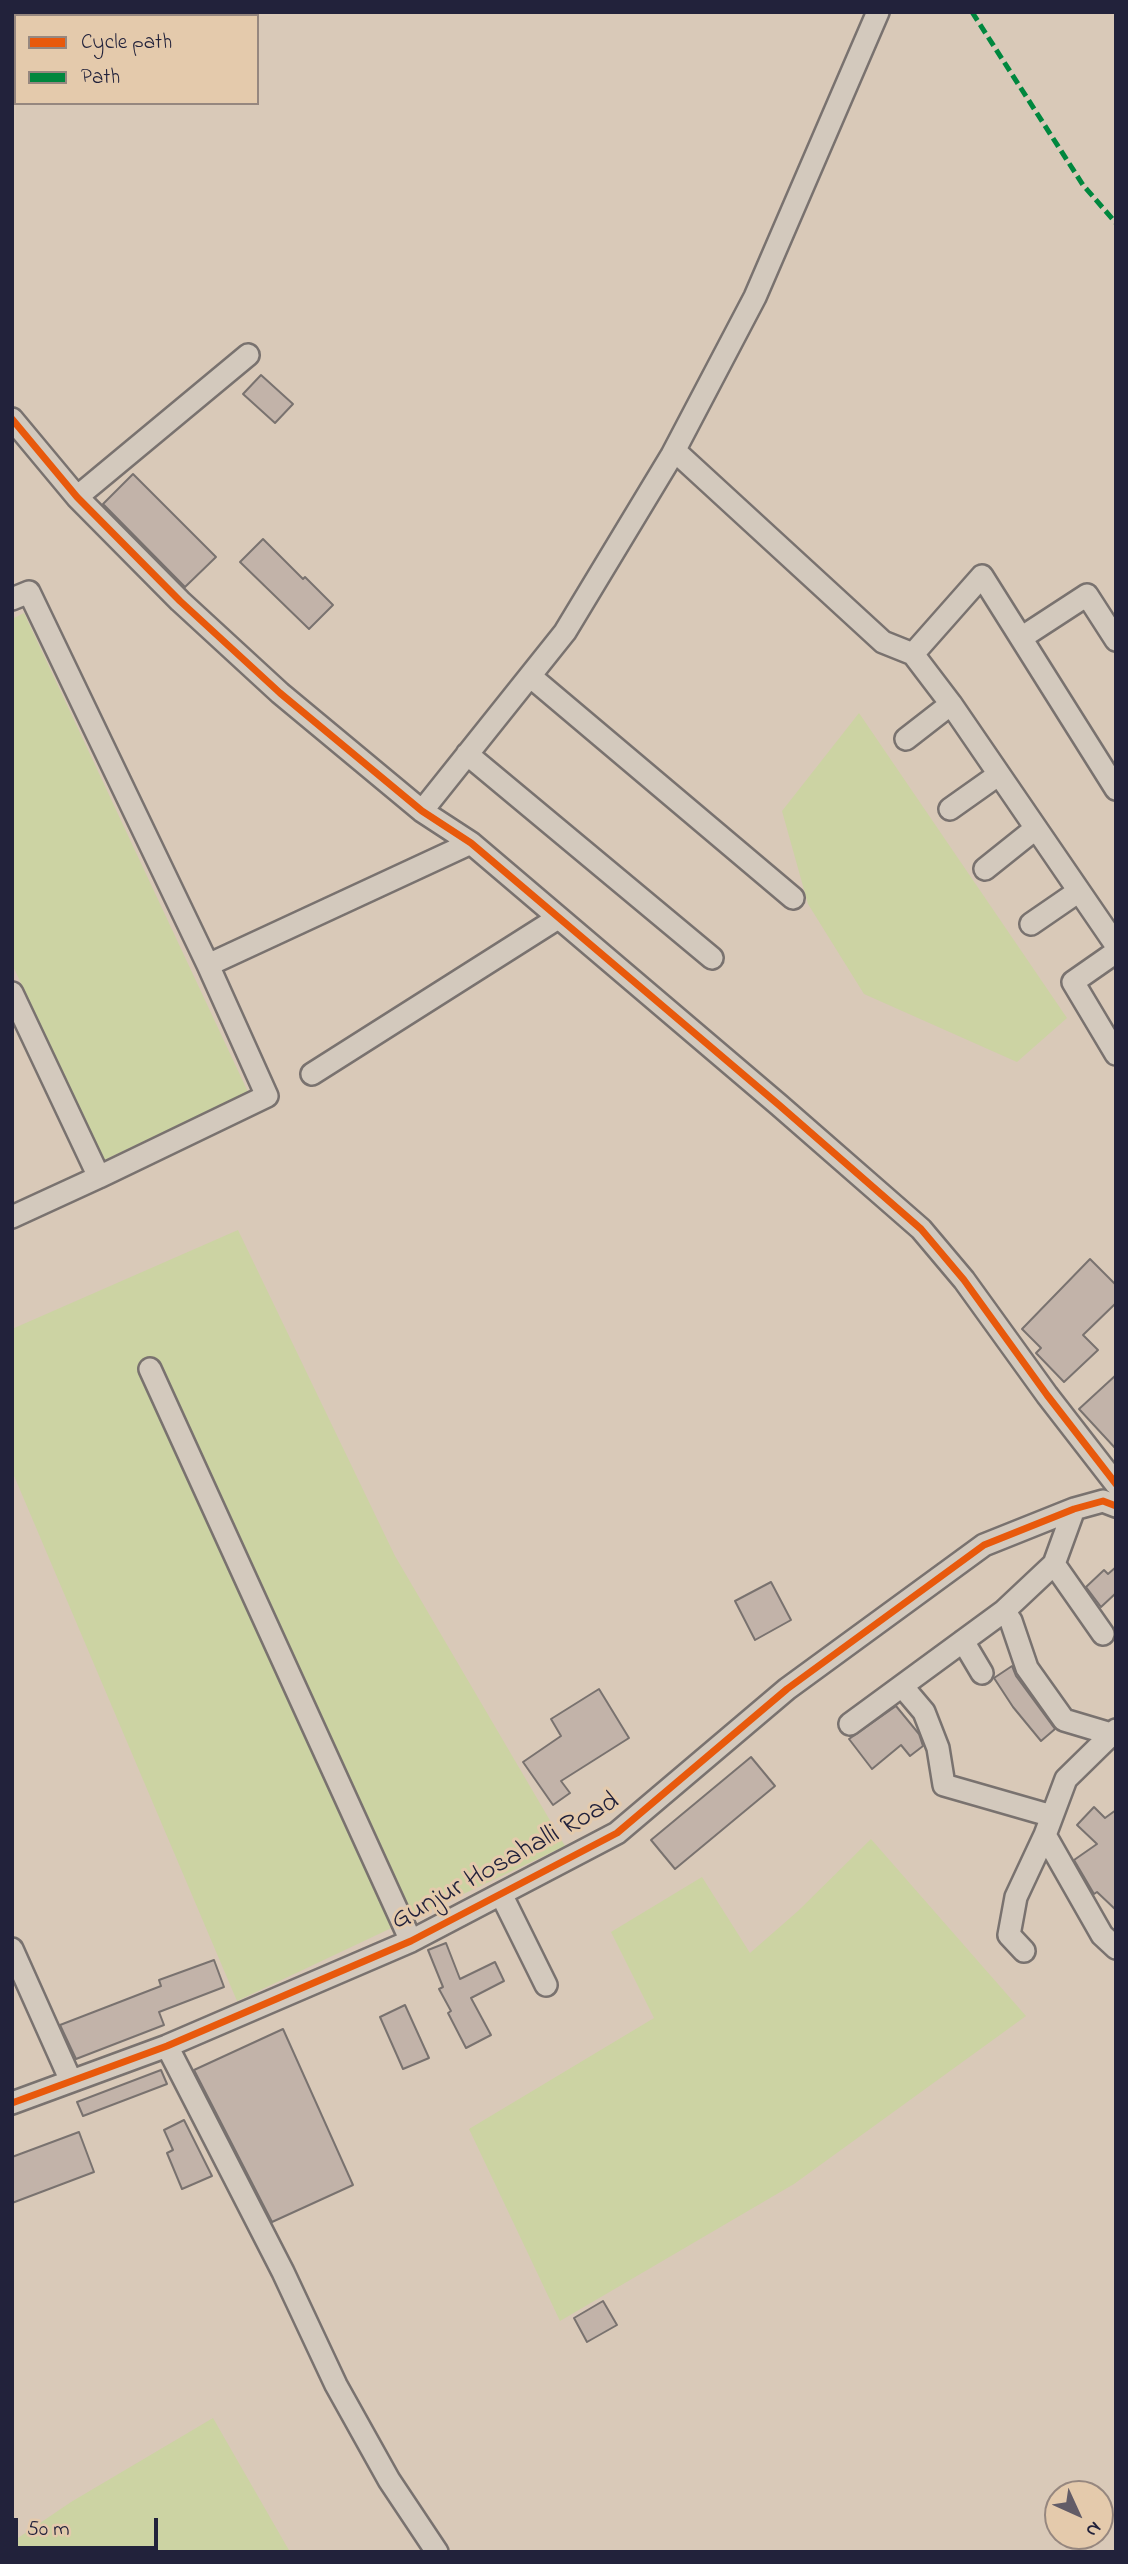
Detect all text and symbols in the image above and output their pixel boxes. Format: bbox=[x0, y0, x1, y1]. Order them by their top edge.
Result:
legend bbox=[14, 14, 259, 105]
text: Cycle path bbox=[81, 28, 172, 58]
text: Path bbox=[81, 63, 120, 93]
street label: Gunjur Hosahalli Road bbox=[386, 1786, 626, 1940]
north arrow bbox=[1044, 2480, 1114, 2550]
scale bar bbox=[18, 2504, 161, 2548]
text: 50 m bbox=[27, 2515, 70, 2545]
text: N bbox=[1079, 2515, 1107, 2543]

